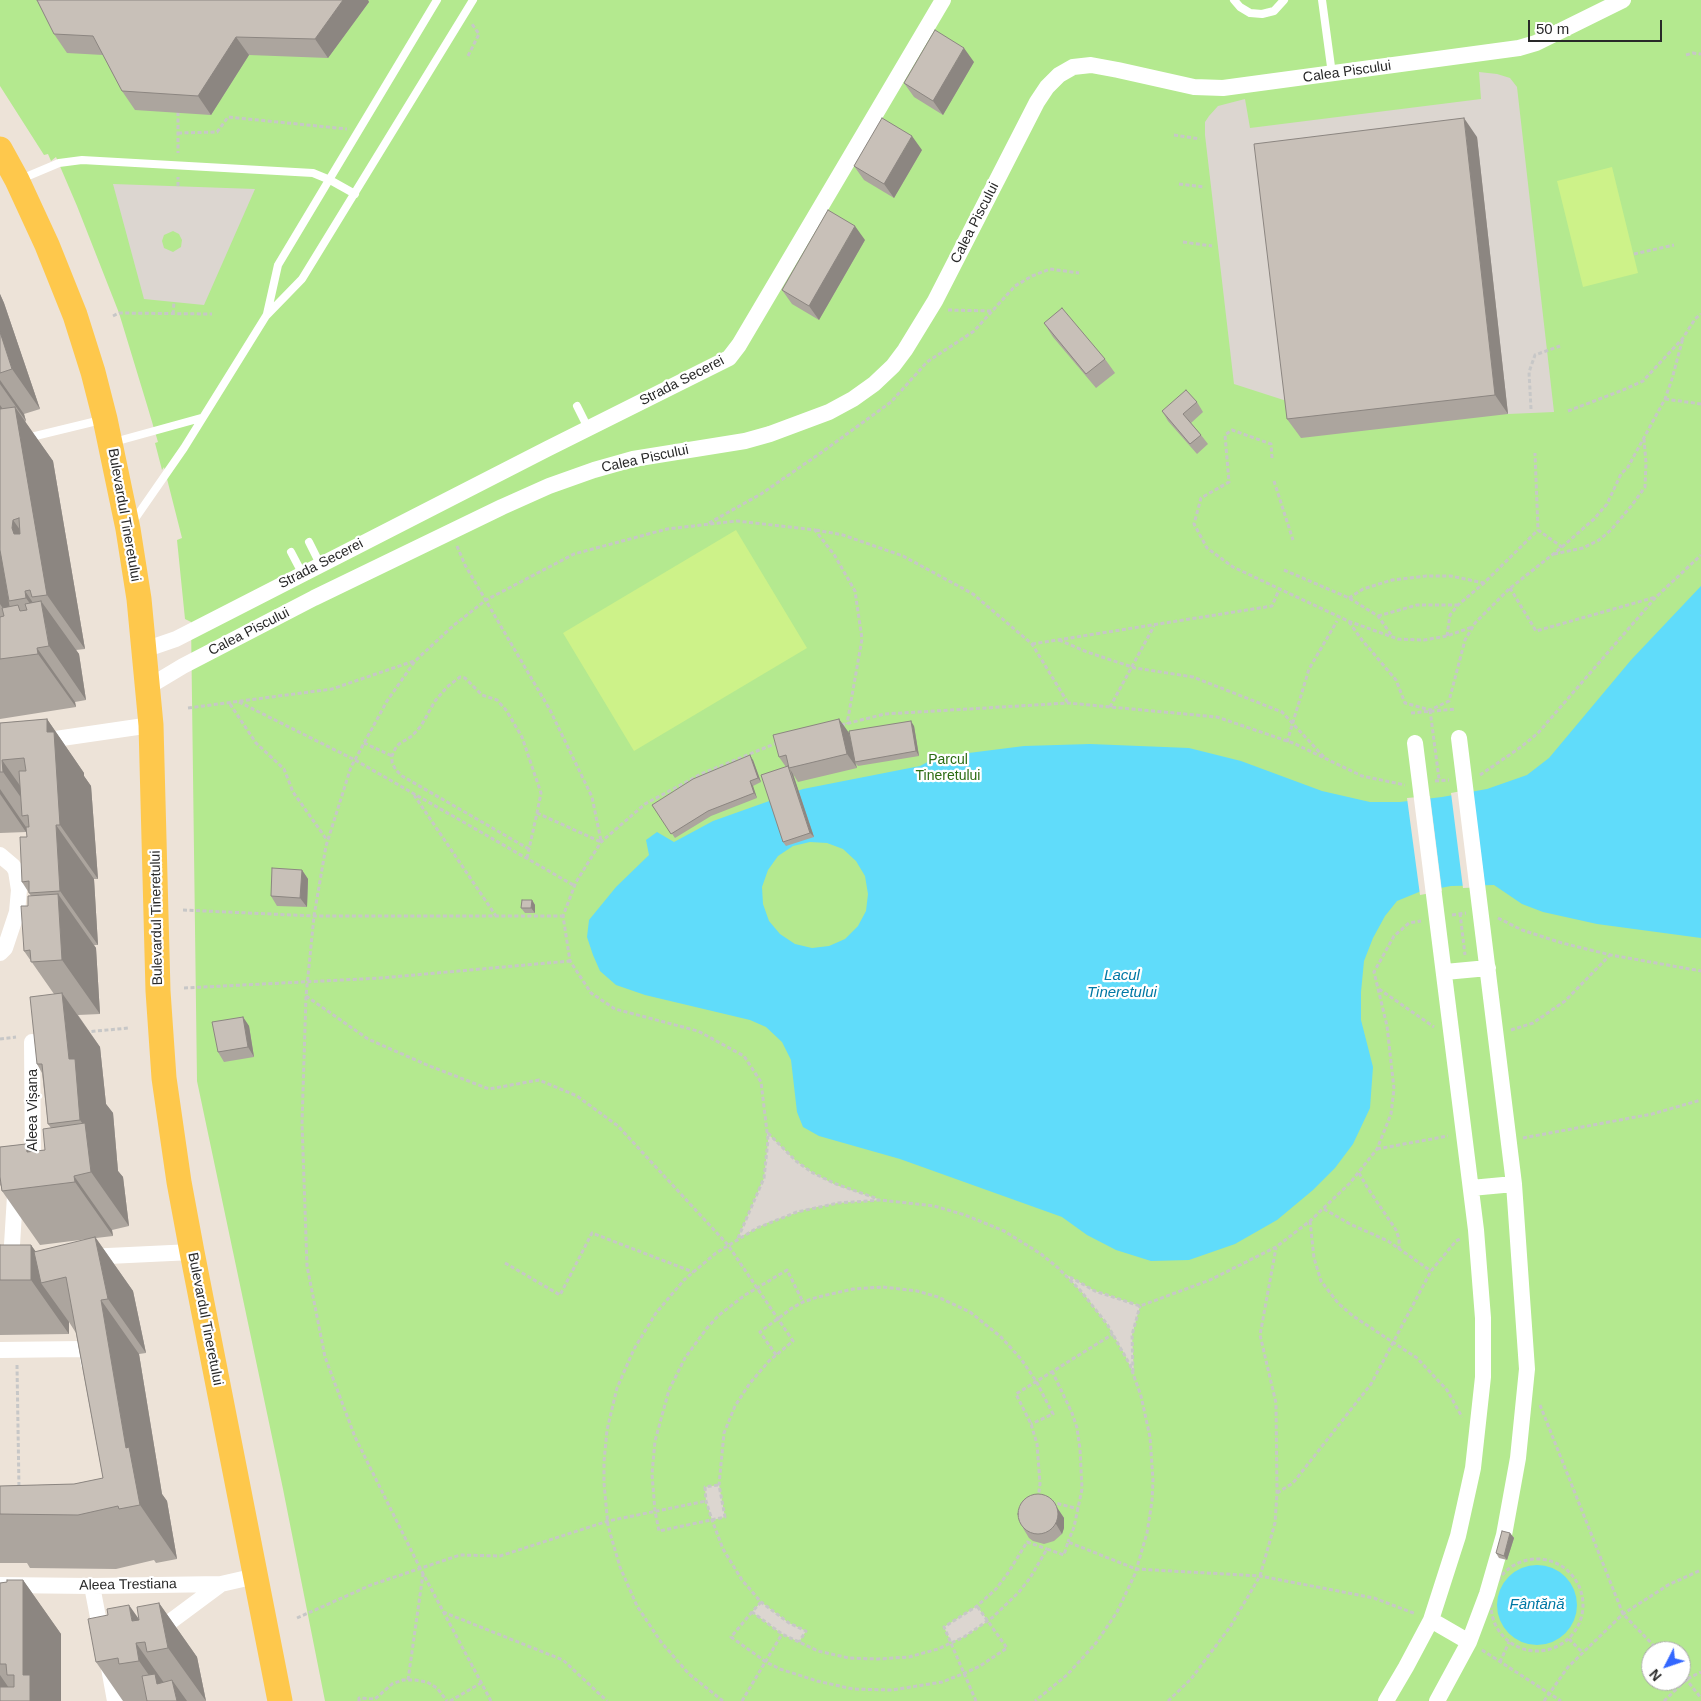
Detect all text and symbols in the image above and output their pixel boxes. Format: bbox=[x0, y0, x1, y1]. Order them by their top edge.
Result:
scale bar bbox=[1531, 10, 1665, 42]
text: 50 m bbox=[1536, 20, 1569, 37]
street label: Calea Piscului bbox=[1302, 58, 1392, 86]
street label: Calea Piscului bbox=[947, 180, 1003, 266]
street label: Strada Secerei bbox=[637, 352, 727, 410]
street label: Calea Piscului bbox=[600, 442, 690, 476]
street label: Bulevardul Tineretului bbox=[104, 447, 144, 583]
street label: Strada Secerei bbox=[276, 535, 366, 593]
street label: Calea Piscului bbox=[206, 604, 292, 660]
park label: Parcul Tineretului bbox=[916, 752, 980, 784]
street label: Bulevardul Tineretului bbox=[147, 850, 167, 986]
water label: Lacul Tineretului bbox=[1087, 967, 1157, 1002]
street label: Aleea Vișana bbox=[25, 1069, 41, 1151]
street label: Bulevardul Tineretului bbox=[184, 1251, 226, 1387]
street label: Aleea Trestiana bbox=[79, 1576, 177, 1594]
water label: Fântănă bbox=[1509, 1596, 1565, 1614]
north arrow bbox=[1641, 1641, 1691, 1691]
text: N bbox=[1646, 1666, 1665, 1684]

